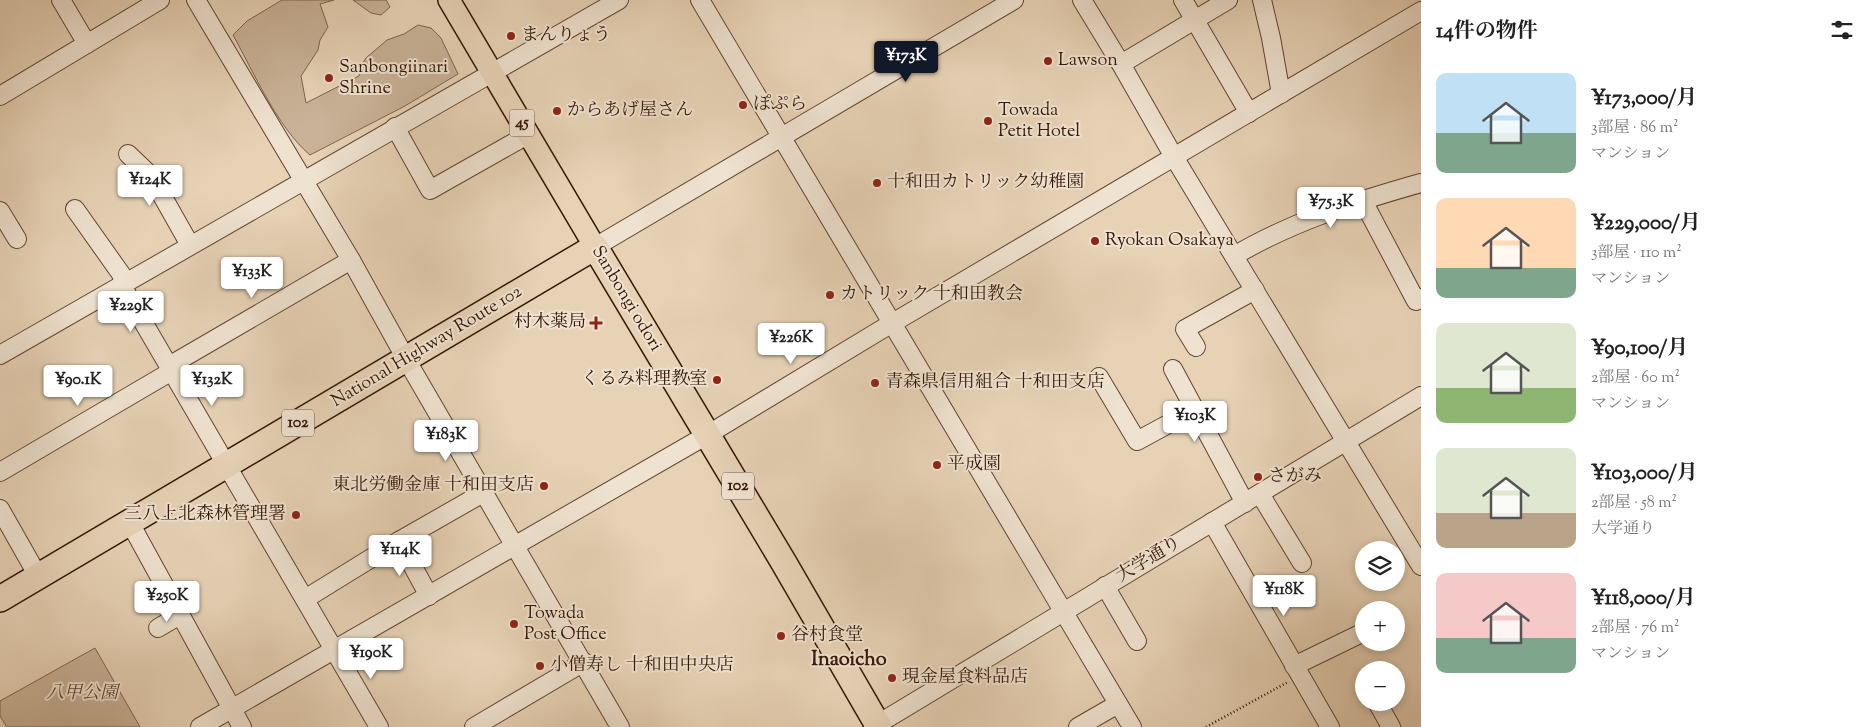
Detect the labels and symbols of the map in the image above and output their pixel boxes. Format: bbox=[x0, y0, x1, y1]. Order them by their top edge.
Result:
place label: まんりょう bbox=[521, 23, 611, 49]
marker: まんりょう bbox=[505, 30, 517, 42]
pin: ¥173K bbox=[871, 41, 941, 83]
place label: Lawson bbox=[1058, 48, 1118, 74]
place label: Sanbongiinari Shrine bbox=[339, 55, 448, 102]
marker: Lawson bbox=[1042, 55, 1054, 67]
marker: Sanbongiinari Shrine bbox=[323, 72, 335, 84]
place label: ぽぷら bbox=[753, 92, 807, 118]
place label: からあげ屋さん bbox=[567, 98, 693, 124]
place label: Towada Petit Hotel bbox=[998, 98, 1080, 145]
marker: ぽぷら bbox=[737, 99, 749, 111]
marker: からあげ屋さん bbox=[551, 105, 563, 117]
road number: 45 bbox=[510, 110, 534, 136]
marker: Towada Petit Hotel bbox=[982, 115, 994, 127]
pin: ¥124K bbox=[115, 164, 185, 207]
place label: 十和田カトリック幼稚園 bbox=[887, 170, 1084, 196]
marker: 十和田カトリック幼稚園 bbox=[871, 177, 883, 189]
pin: ¥75.3K bbox=[1290, 186, 1372, 229]
place label: Ryokan Osakaya bbox=[1105, 228, 1234, 254]
marker: Ryokan Osakaya bbox=[1089, 235, 1101, 247]
street label: Sanbongi odori bbox=[584, 241, 668, 357]
pin: ¥133K bbox=[217, 256, 287, 299]
street label: National Highway Route 102 bbox=[327, 279, 528, 414]
place label: カトリック 十和田教会 bbox=[840, 282, 1023, 308]
marker: カトリック 十和田教会 bbox=[824, 289, 836, 301]
pin: ¥229K bbox=[96, 290, 166, 333]
place label: 村木薬局 bbox=[514, 310, 586, 336]
marker: 村木薬局 bbox=[590, 317, 602, 329]
pin: ¥226K bbox=[756, 322, 826, 365]
pin: ¥90.1K bbox=[37, 364, 119, 407]
pin: ¥132K bbox=[177, 364, 247, 407]
place label: くるみ料理教室 bbox=[581, 367, 707, 393]
place label: 青森県信用組合 十和田支店 bbox=[885, 370, 1105, 396]
marker: くるみ料理教室 bbox=[711, 374, 723, 386]
marker: 青森県信用組合 十和田支店 bbox=[869, 377, 881, 389]
pin: ¥103K bbox=[1160, 400, 1230, 443]
road number: 102 bbox=[282, 409, 314, 436]
pin: ¥183K bbox=[411, 420, 481, 462]
place label: 平成園 bbox=[947, 452, 1001, 478]
marker: 平成園 bbox=[931, 459, 943, 471]
place label: さがみ bbox=[1268, 464, 1322, 490]
marker: さがみ bbox=[1252, 471, 1264, 483]
road number: 102 bbox=[722, 472, 754, 500]
place label: 東北労働金庫 十和田支店 bbox=[332, 473, 534, 499]
marker: 東北労働金庫 十和田支店 bbox=[538, 480, 550, 492]
place label: 三八上北森林管理署 bbox=[124, 502, 286, 528]
marker: 三八上北森林管理署 bbox=[290, 509, 302, 521]
street label: 大学通り bbox=[1111, 530, 1187, 590]
pin: ¥114K bbox=[365, 534, 435, 577]
pin: ¥118K bbox=[1249, 574, 1319, 617]
pin: ¥250K bbox=[132, 580, 202, 623]
place label: Towada Post Office bbox=[524, 601, 607, 648]
marker: Towada Post Office bbox=[508, 618, 520, 630]
place label: 谷村食堂 bbox=[791, 623, 863, 649]
marker: 谷村食堂 bbox=[775, 630, 787, 642]
pin: ¥190K bbox=[336, 638, 406, 680]
district label: Inaoicho bbox=[811, 646, 887, 675]
place label: 小僧寿し 十和田中央店 bbox=[550, 653, 734, 679]
marker: 小僧寿し 十和田中央店 bbox=[534, 660, 546, 672]
place label: 現金屋食料品店 bbox=[902, 665, 1028, 691]
marker: 現金屋食料品店 bbox=[886, 672, 898, 684]
park label: 八甲公園 bbox=[46, 681, 121, 707]

